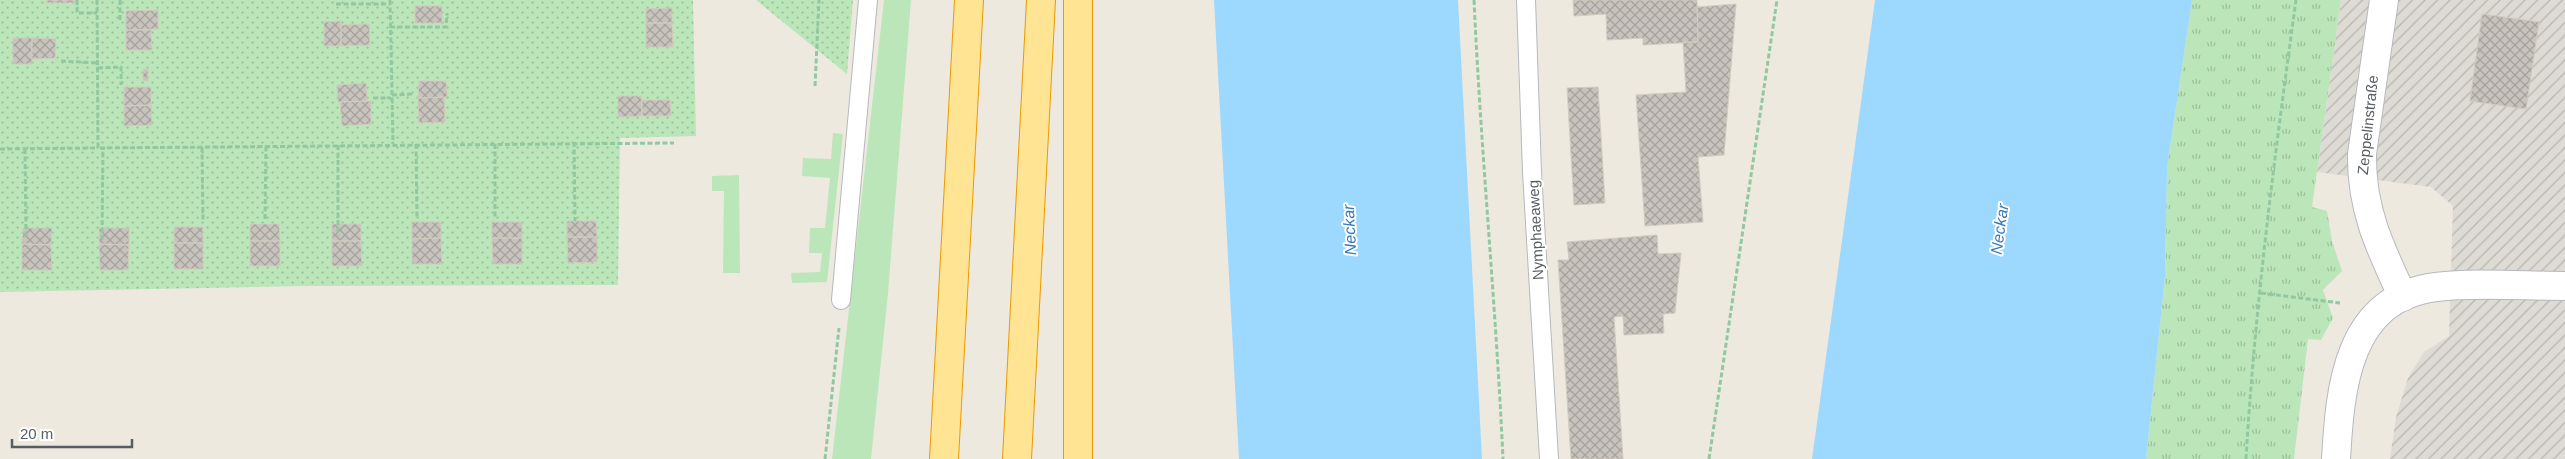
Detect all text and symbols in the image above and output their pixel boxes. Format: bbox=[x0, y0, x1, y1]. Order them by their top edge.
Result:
street label: Zeppelinstraße bbox=[2354, 74, 2381, 176]
street label: Nymphaeaweg bbox=[1524, 180, 1547, 280]
water label: Neckar bbox=[1988, 202, 2012, 255]
water label: Neckar bbox=[1340, 204, 1359, 256]
scale bar bbox=[12, 416, 132, 448]
text: 20 m bbox=[20, 425, 53, 442]

